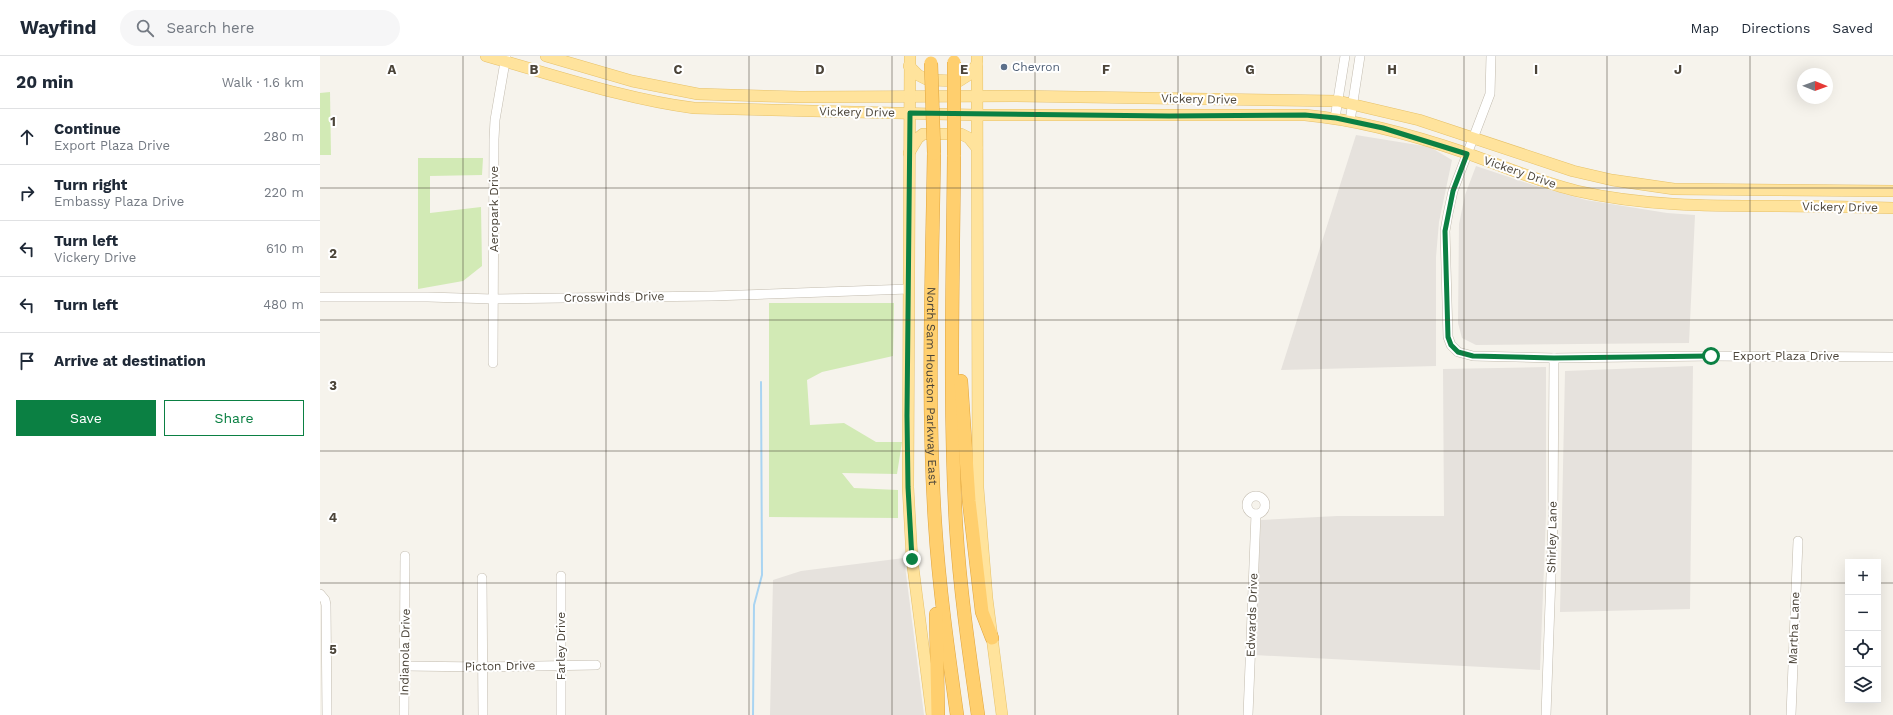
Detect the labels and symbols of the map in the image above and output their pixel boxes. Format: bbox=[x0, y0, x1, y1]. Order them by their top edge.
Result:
place label: Chevron bbox=[1012, 60, 1060, 74]
text: A bbox=[388, 62, 397, 77]
text: B bbox=[530, 62, 539, 77]
text: C bbox=[674, 62, 683, 77]
text: D bbox=[815, 62, 825, 77]
text: E bbox=[960, 62, 968, 77]
marker: Chevron bbox=[999, 62, 1009, 72]
text: F bbox=[1102, 62, 1110, 77]
text: G bbox=[1245, 62, 1255, 77]
text: H bbox=[1387, 62, 1397, 77]
text: I bbox=[1534, 62, 1538, 77]
text: J bbox=[1674, 62, 1682, 77]
north arrow bbox=[1797, 68, 1833, 104]
street label: Vickery Drive bbox=[1161, 91, 1237, 107]
street label: Vickery Drive bbox=[819, 104, 895, 120]
text: 1 bbox=[330, 114, 336, 129]
street label: Vickery Drive bbox=[1482, 153, 1558, 191]
street label: Aeropark Drive bbox=[487, 166, 501, 252]
street label: Vickery Drive bbox=[1802, 199, 1878, 215]
text: 2 bbox=[329, 246, 337, 261]
street label: North Sam Houston Parkway East bbox=[924, 287, 940, 485]
street label: Crosswinds Drive bbox=[563, 289, 665, 305]
route start bbox=[1702, 347, 1720, 365]
street label: Export Plaza Drive bbox=[1732, 349, 1840, 363]
text: 3 bbox=[329, 378, 337, 393]
street label: Shirley Lane bbox=[1544, 501, 1560, 573]
text: 4 bbox=[329, 510, 338, 525]
route end bbox=[903, 550, 921, 568]
street label: Edwards Drive bbox=[1244, 573, 1260, 657]
street label: Martha Lane bbox=[1786, 591, 1802, 665]
street label: Indianola Drive bbox=[397, 608, 413, 696]
street label: Farley Drive bbox=[554, 612, 568, 680]
text: 5 bbox=[329, 642, 337, 657]
street label: Picton Drive bbox=[464, 658, 536, 674]

